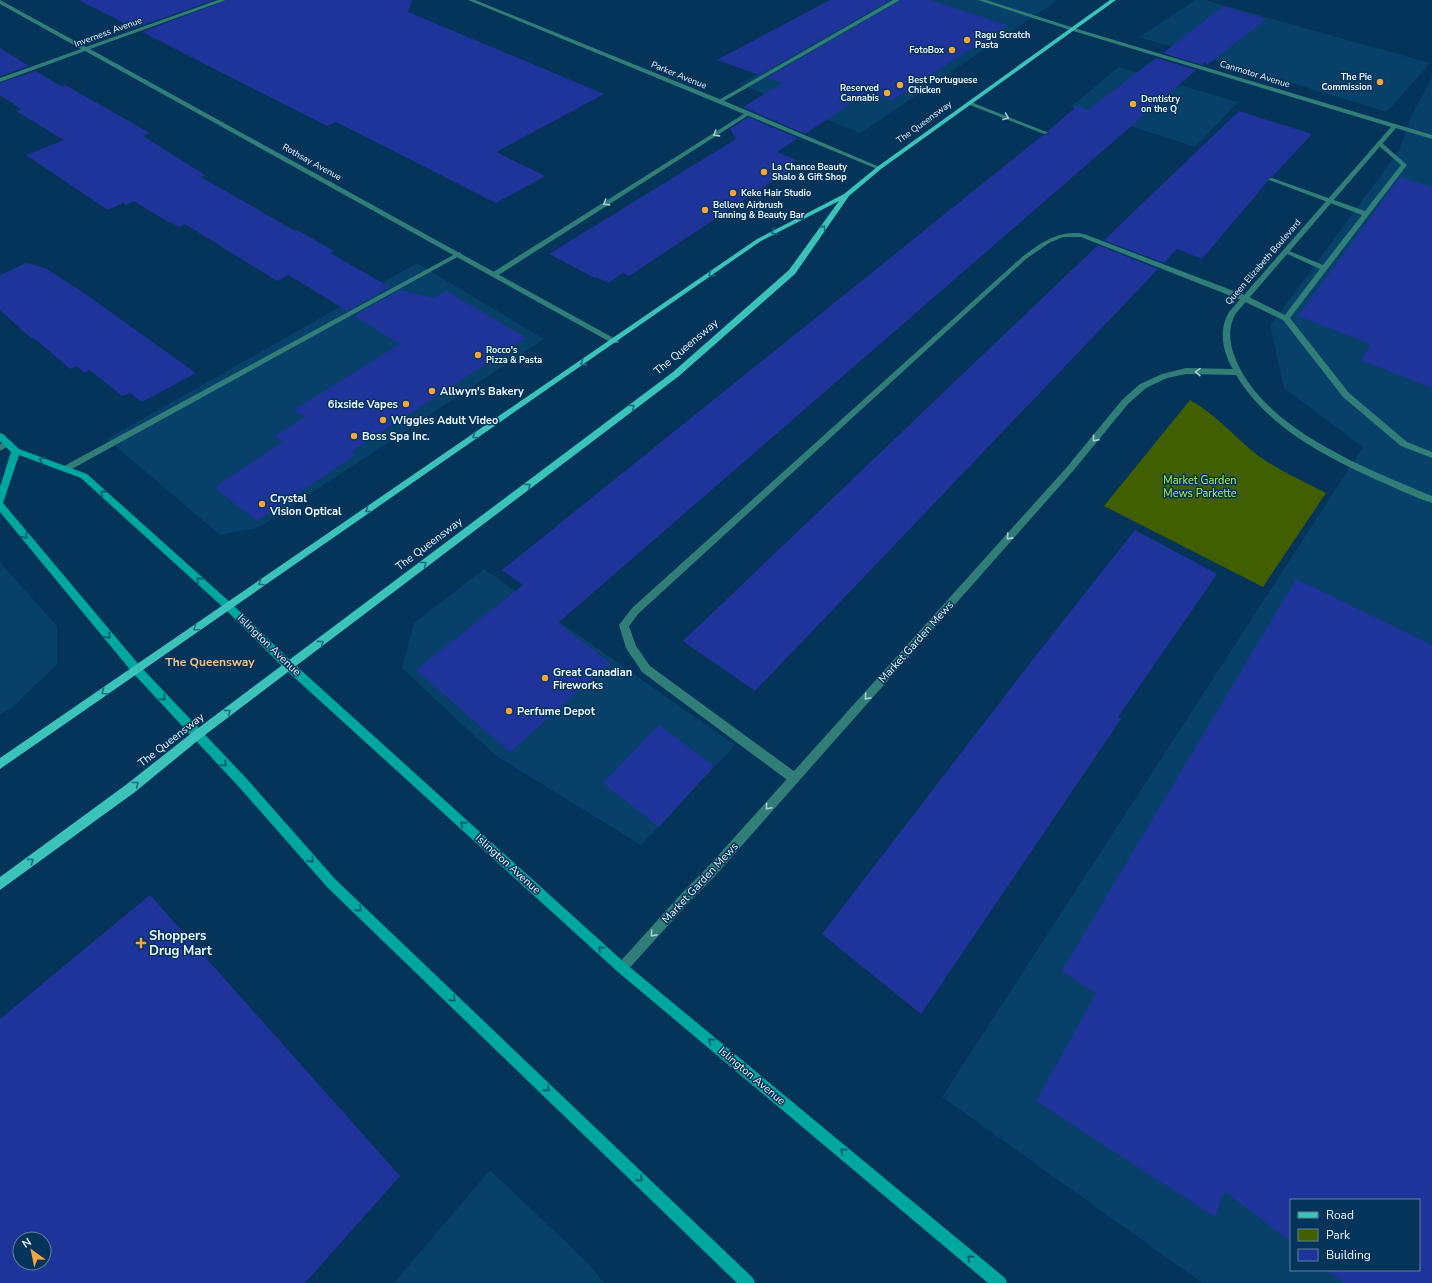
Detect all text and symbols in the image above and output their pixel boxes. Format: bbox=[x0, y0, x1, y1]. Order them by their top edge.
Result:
street label: Inverness Avenue bbox=[72, 14, 144, 50]
place label: Ragu Scratch Pasta bbox=[975, 29, 1030, 51]
marker: Ragu Scratch Pasta bbox=[962, 35, 972, 45]
place label: FotoBox bbox=[909, 44, 944, 56]
marker: FotoBox bbox=[947, 45, 957, 55]
street label: Parker Avenue bbox=[649, 58, 709, 92]
street label: Canmotor Avenue bbox=[1218, 58, 1292, 90]
place label: The Pie Commission bbox=[1321, 71, 1372, 93]
place label: Best Portuguese Chicken bbox=[908, 74, 977, 96]
marker: The Pie Commission bbox=[1375, 77, 1385, 87]
marker: Best Portuguese Chicken bbox=[895, 80, 905, 90]
place label: Reserved Cannabis bbox=[840, 82, 880, 104]
marker: Reserved Cannabis bbox=[882, 88, 892, 98]
place label: Dentistry on the Q bbox=[1141, 93, 1180, 115]
street label: The Queensway bbox=[894, 98, 954, 146]
marker: Dentistry on the Q bbox=[1128, 99, 1138, 109]
one-way arrow bbox=[1002, 112, 1009, 120]
one-way arrow bbox=[713, 129, 720, 136]
street label: Rothsay Avenue bbox=[280, 141, 344, 183]
place label: La Chance Beauty Shalo & Gift Shop bbox=[772, 161, 847, 183]
marker: La Chance Beauty Shalo & Gift Shop bbox=[759, 167, 769, 177]
place label: Keke Hair Studio bbox=[741, 187, 811, 199]
marker: Keke Hair Studio bbox=[728, 188, 738, 198]
one-way arrow bbox=[603, 199, 610, 206]
place label: Belleve Airbrush Tanning & Beauty Bar bbox=[713, 199, 805, 221]
marker: Belleve Airbrush Tanning & Beauty Bar bbox=[700, 205, 710, 215]
street label: Queen Elizabeth Boulevard bbox=[1222, 217, 1304, 307]
one-way arrow bbox=[818, 226, 825, 233]
one-way arrow bbox=[771, 228, 779, 235]
one-way arrow bbox=[708, 269, 715, 277]
street label: The Queensway bbox=[651, 315, 722, 378]
place label: Rocco's Pizza & Pasta bbox=[486, 344, 542, 366]
marker: Rocco's Pizza & Pasta bbox=[473, 350, 483, 360]
one-way arrow bbox=[580, 358, 587, 365]
one-way arrow bbox=[1195, 367, 1201, 376]
place label: Allwyn's Bakery bbox=[440, 384, 524, 399]
marker: Allwyn's Bakery bbox=[427, 386, 437, 396]
place label: 6ixside Vapes bbox=[328, 397, 398, 412]
marker: 6ixside Vapes bbox=[401, 399, 411, 409]
one-way arrow bbox=[627, 405, 634, 412]
place label: Wiggles Adult Video bbox=[391, 413, 498, 428]
marker: Wiggles Adult Video bbox=[378, 415, 388, 425]
place label: Boss Spa Inc. bbox=[362, 429, 430, 444]
marker: Boss Spa Inc. bbox=[349, 431, 359, 441]
one-way arrow bbox=[473, 431, 480, 438]
one-way arrow bbox=[1092, 435, 1099, 442]
one-way arrow bbox=[38, 456, 45, 464]
park label: Market Garden Mews Parkette bbox=[1163, 473, 1237, 501]
one-way arrow bbox=[523, 483, 530, 490]
one-way arrow bbox=[100, 490, 107, 497]
place label: Crystal Vision Optical bbox=[269, 491, 342, 519]
marker: Crystal Vision Optical bbox=[257, 499, 267, 509]
one-way arrow bbox=[365, 505, 372, 513]
street label: The Queensway bbox=[393, 514, 466, 574]
one-way arrow bbox=[21, 532, 28, 539]
one-way arrow bbox=[1007, 533, 1014, 540]
one-way arrow bbox=[420, 562, 427, 569]
one-way arrow bbox=[196, 577, 204, 584]
one-way arrow bbox=[258, 579, 265, 586]
street label: Market Garden Mews bbox=[875, 598, 957, 686]
street label: Islington Avenue bbox=[234, 611, 304, 679]
one-way arrow bbox=[193, 623, 200, 631]
one-way arrow bbox=[104, 631, 111, 639]
one-way arrow bbox=[316, 640, 323, 647]
district label: The Queensway bbox=[165, 654, 255, 670]
place label: Great Canadian Fireworks bbox=[553, 665, 632, 693]
marker: Great Canadian Fireworks bbox=[540, 673, 550, 683]
one-way arrow bbox=[101, 687, 108, 695]
one-way arrow bbox=[864, 692, 871, 699]
one-way arrow bbox=[158, 693, 166, 701]
place label: Perfume Depot bbox=[517, 704, 596, 719]
marker: Perfume Depot bbox=[504, 706, 514, 716]
street label: The Queensway bbox=[135, 709, 207, 770]
one-way arrow bbox=[224, 710, 231, 717]
one-way arrow bbox=[219, 759, 227, 767]
one-way arrow bbox=[132, 782, 139, 789]
one-way arrow bbox=[766, 802, 773, 810]
one-way arrow bbox=[460, 821, 468, 828]
street label: Islington Avenue bbox=[472, 831, 544, 897]
street label: Market Garden Mews bbox=[658, 839, 742, 927]
one-way arrow bbox=[306, 856, 313, 863]
one-way arrow bbox=[27, 859, 34, 866]
one-way arrow bbox=[354, 905, 362, 912]
place label: Shoppers Drug Mart bbox=[149, 927, 213, 960]
one-way arrow bbox=[650, 929, 657, 937]
marker: Shoppers Drug Mart bbox=[136, 938, 146, 948]
one-way arrow bbox=[598, 946, 605, 953]
one-way arrow bbox=[448, 995, 456, 1002]
one-way arrow bbox=[708, 1039, 715, 1046]
street label: Islington Avenue bbox=[715, 1044, 789, 1109]
one-way arrow bbox=[542, 1085, 549, 1092]
one-way arrow bbox=[840, 1149, 848, 1156]
one-way arrow bbox=[635, 1175, 643, 1182]
legend bbox=[1290, 1199, 1420, 1271]
text: Road bbox=[1326, 1207, 1354, 1223]
text: Park bbox=[1326, 1227, 1351, 1243]
north arrow bbox=[12, 1231, 52, 1271]
text: N bbox=[19, 1235, 34, 1252]
text: Building bbox=[1326, 1247, 1371, 1263]
one-way arrow bbox=[968, 1255, 975, 1262]

